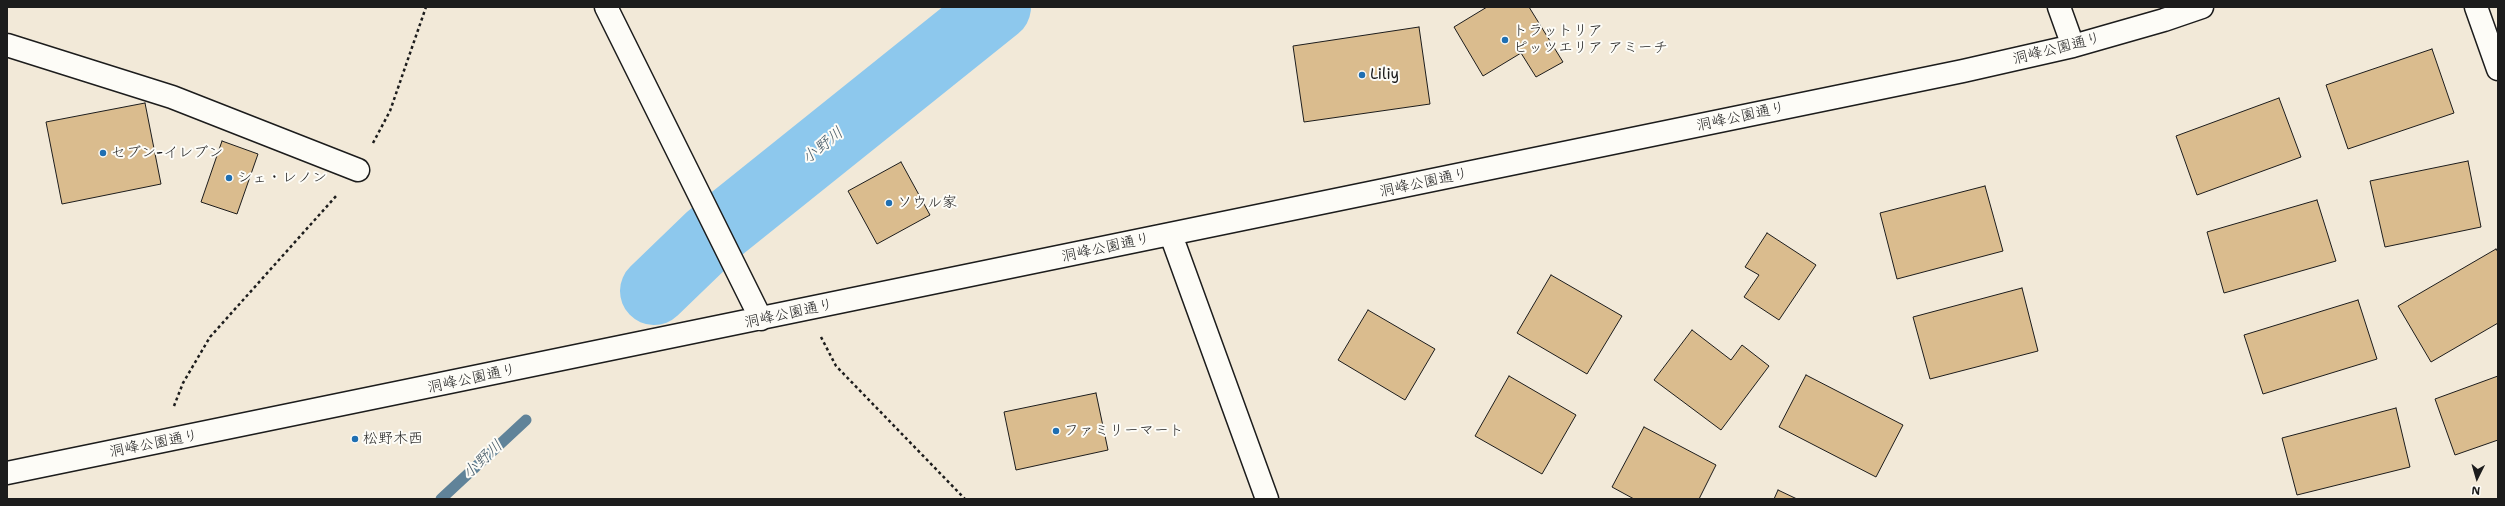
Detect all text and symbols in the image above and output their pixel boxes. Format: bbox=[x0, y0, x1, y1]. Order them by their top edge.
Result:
place label: トラットリア ピッツエリア アミーチ bbox=[1513, 22, 1668, 57]
street label: 洞峰公園通り bbox=[2011, 29, 2103, 69]
marker: トラットリア ピッツエリア アミーチ bbox=[1500, 35, 1510, 45]
place label: Liliy bbox=[1370, 66, 1399, 84]
marker: Liliy bbox=[1357, 70, 1367, 80]
street label: 洞峰公園通り bbox=[1695, 99, 1787, 135]
water label: 小野川 bbox=[798, 123, 848, 169]
place label: セブン-イレブン bbox=[111, 144, 223, 162]
marker: セブン-イレブン bbox=[98, 148, 108, 158]
street label: 洞峰公園通り bbox=[1378, 165, 1470, 201]
place label: シェ・レノン bbox=[237, 169, 327, 187]
marker: シェ・レノン bbox=[224, 173, 234, 183]
place label: ソウル家 bbox=[897, 194, 957, 212]
marker: ソウル家 bbox=[884, 198, 894, 208]
street label: 洞峰公園通り bbox=[1060, 230, 1152, 266]
street label: 洞峰公園通り bbox=[743, 296, 835, 332]
street label: 洞峰公園通り bbox=[426, 361, 518, 397]
place label: ファミリーマート bbox=[1064, 422, 1184, 440]
marker: ファミリーマート bbox=[1051, 426, 1061, 436]
street label: 洞峰公園通り bbox=[108, 427, 200, 461]
place label: 松野木西 bbox=[363, 430, 423, 448]
marker: 松野木西 bbox=[350, 434, 360, 444]
water label: 小野川 bbox=[459, 437, 507, 483]
north arrow bbox=[2457, 458, 2497, 498]
text: N bbox=[2471, 483, 2481, 498]

